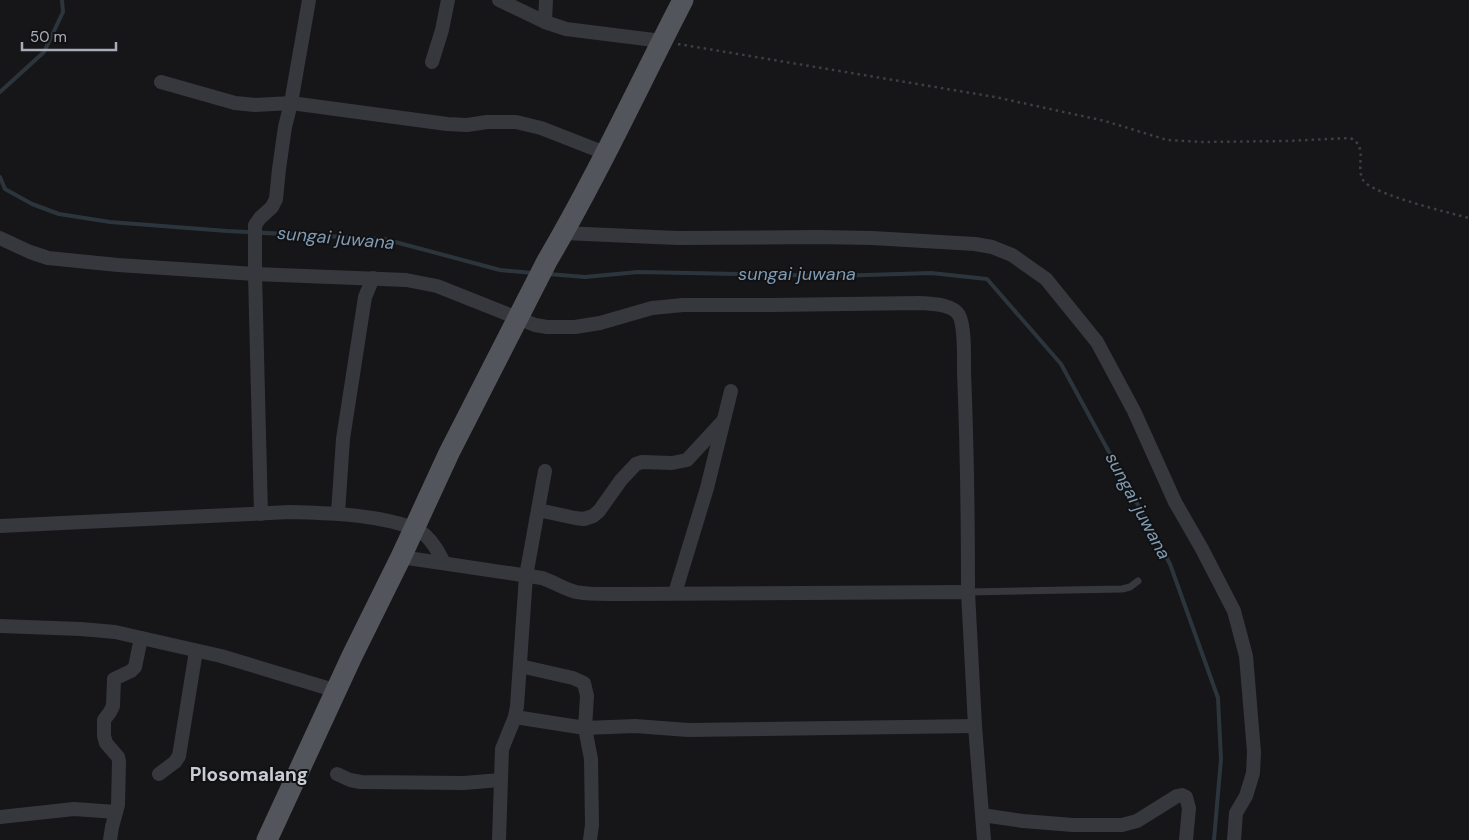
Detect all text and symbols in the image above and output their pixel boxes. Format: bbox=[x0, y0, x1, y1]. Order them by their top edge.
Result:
scale bar bbox=[22, 20, 116, 52]
text: 50 m bbox=[30, 27, 67, 47]
water label: sungai juwana bbox=[276, 221, 396, 255]
water label: sungai juwana bbox=[738, 262, 856, 286]
water label: sungai juwana bbox=[1100, 448, 1176, 564]
district label: Plosomalang bbox=[190, 762, 308, 787]

